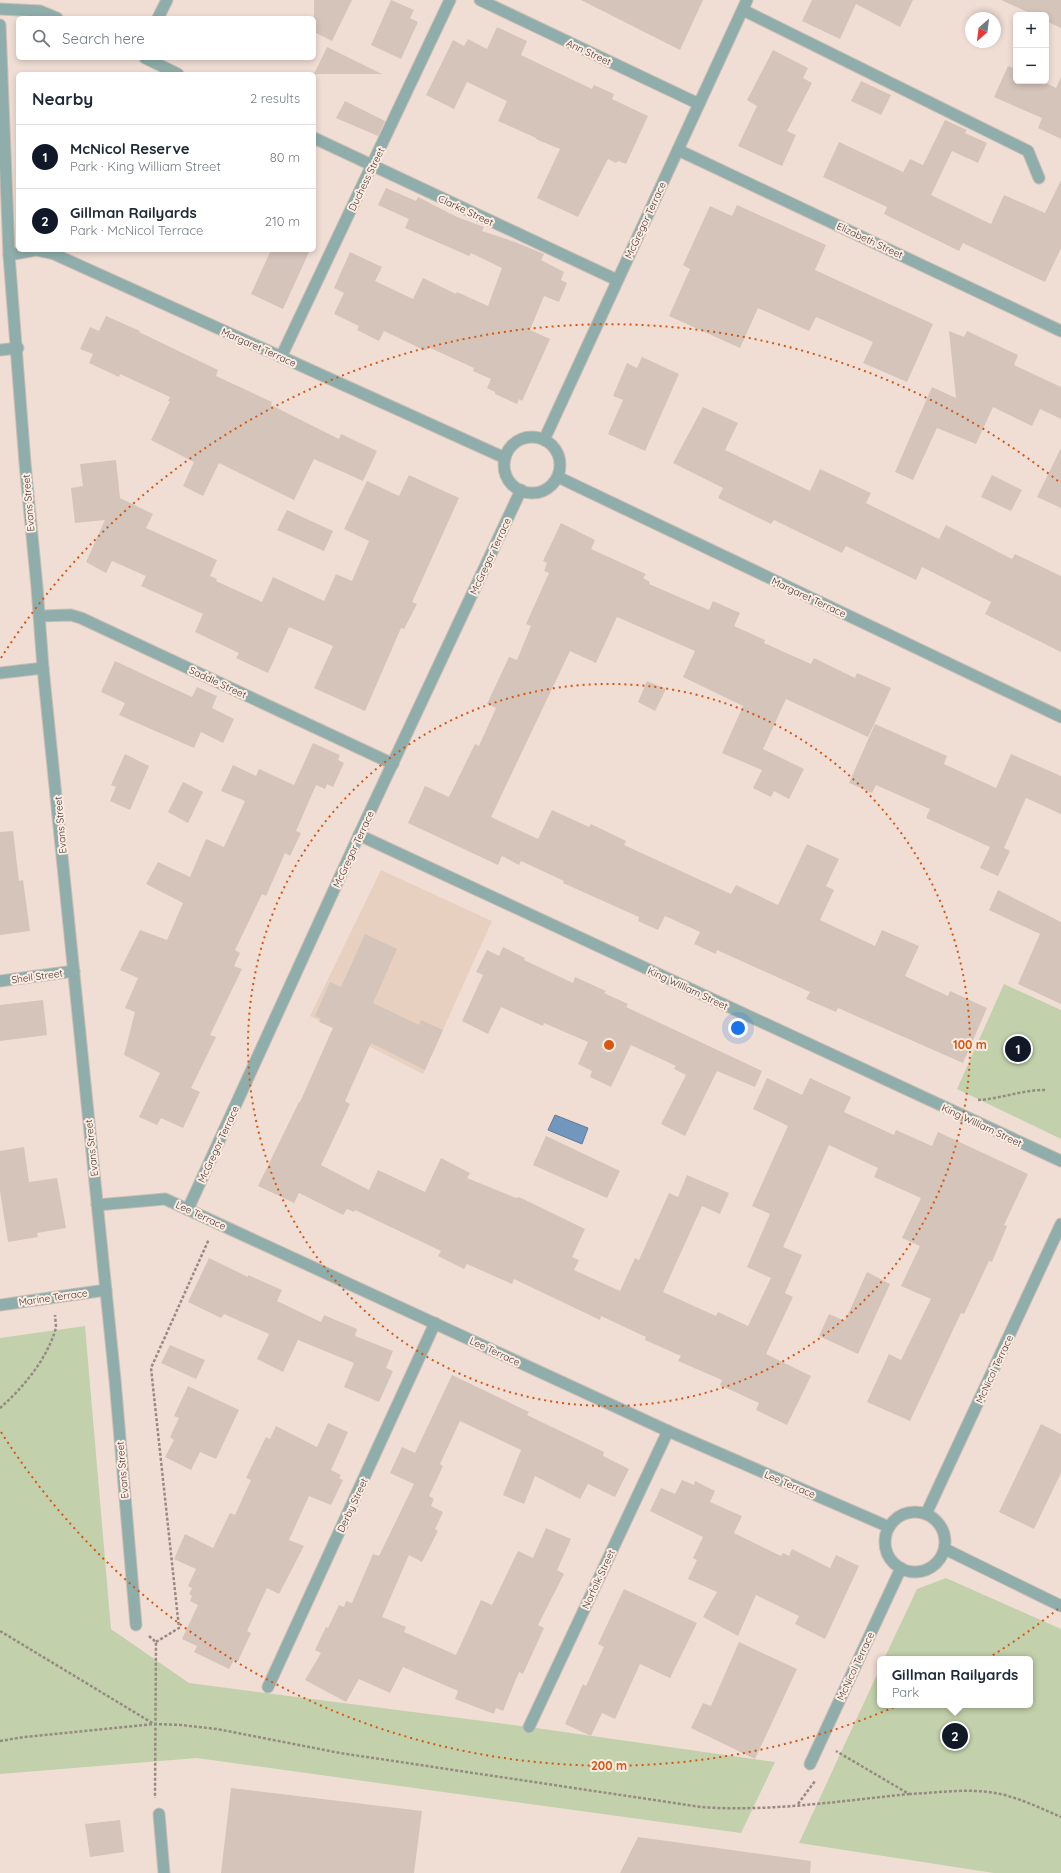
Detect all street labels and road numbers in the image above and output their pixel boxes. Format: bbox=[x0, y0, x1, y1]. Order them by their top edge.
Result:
street label: Ann Street bbox=[564, 36, 614, 69]
street label: Duchess Street bbox=[346, 145, 388, 213]
street label: McGregor Terrace bbox=[622, 179, 669, 261]
street label: Clarke Street bbox=[436, 192, 496, 229]
street label: Elizabeth Street bbox=[834, 219, 906, 262]
street label: Margaret Terrace bbox=[219, 325, 299, 370]
street label: Evans Street bbox=[19, 473, 37, 532]
street label: McGregor Terrace bbox=[467, 515, 514, 597]
street label: Margaret Terrace bbox=[769, 575, 848, 621]
street label: Saddle Street bbox=[187, 664, 249, 702]
street label: Evans Street bbox=[51, 795, 69, 854]
street label: McGregor Terrace bbox=[330, 808, 377, 890]
street label: King William Street bbox=[645, 964, 731, 1013]
street label: Shell Street bbox=[11, 966, 64, 987]
street label: King William Street bbox=[939, 1101, 1025, 1150]
street label: McGregor Terrace bbox=[195, 1103, 242, 1185]
street label: Evans Street bbox=[82, 1118, 101, 1177]
street label: Lee Terrace bbox=[173, 1198, 228, 1233]
street label: Marine Terrace bbox=[18, 1286, 89, 1309]
street label: McNicol Terrace bbox=[973, 1333, 1016, 1406]
street label: Lee Terrace bbox=[467, 1334, 522, 1369]
street label: Evans Street bbox=[113, 1440, 131, 1499]
street label: Lee Terrace bbox=[762, 1468, 818, 1501]
street label: Derby Street bbox=[334, 1475, 371, 1535]
street label: Norfolk Street bbox=[579, 1547, 618, 1611]
street label: McNicol Terrace bbox=[834, 1630, 877, 1703]

